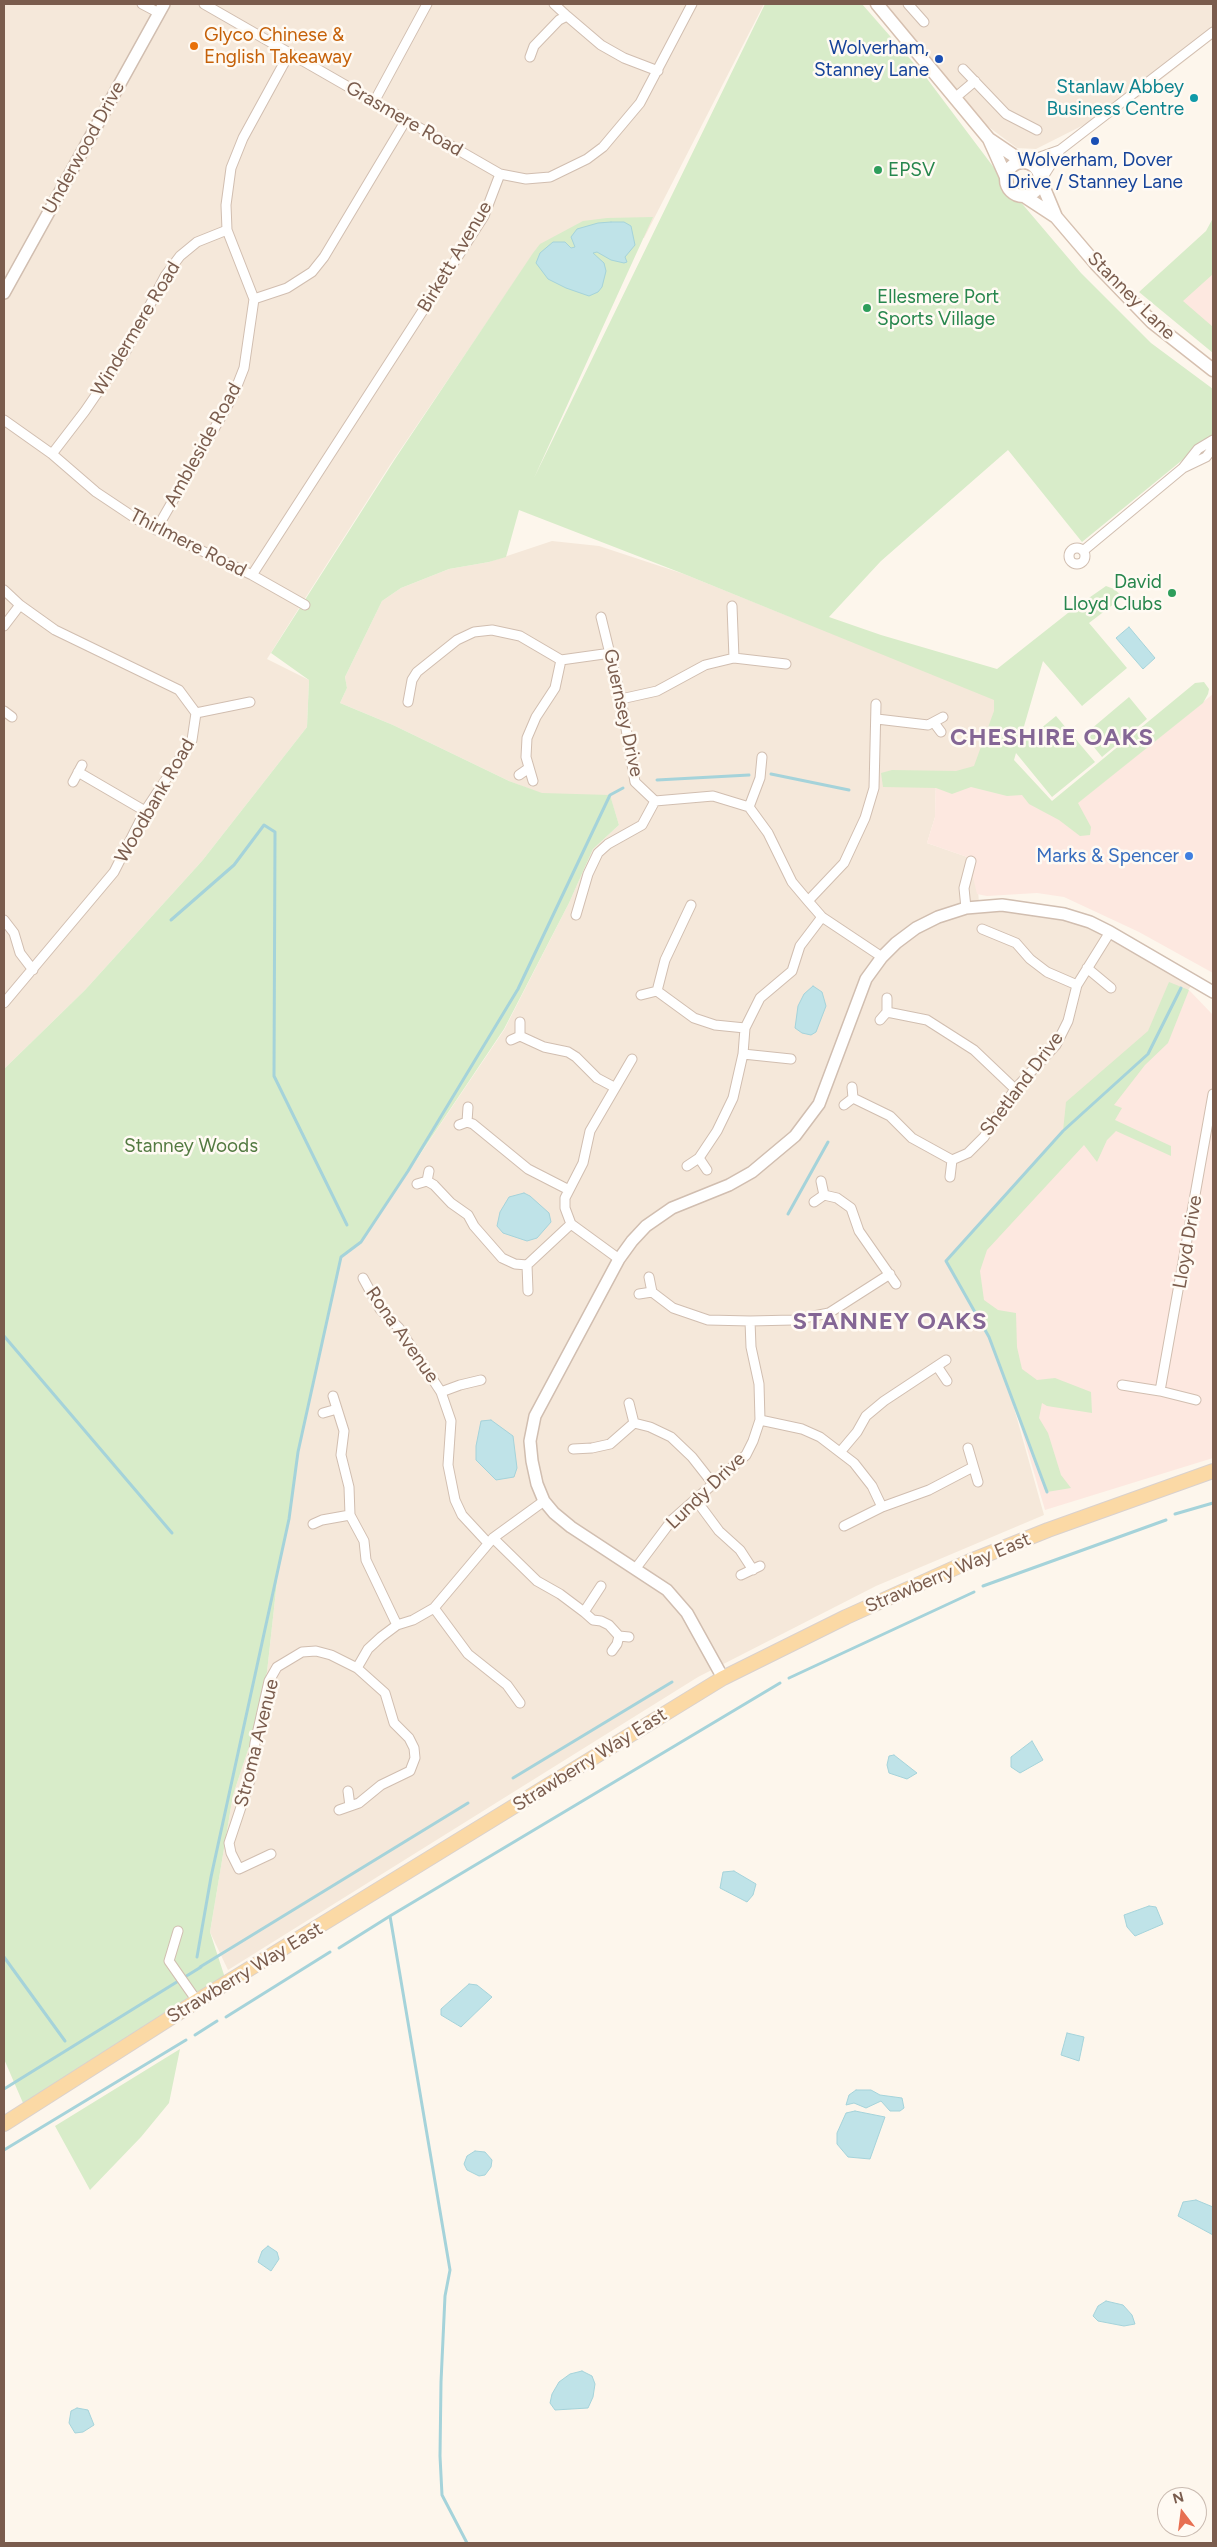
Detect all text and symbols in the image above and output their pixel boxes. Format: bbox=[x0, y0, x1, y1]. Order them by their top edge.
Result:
place label: Glyco Chinese & English Takeaway bbox=[204, 24, 352, 68]
place label: Wolverham, Stanney Lane bbox=[814, 37, 929, 81]
marker: Glyco Chinese & English Takeaway bbox=[188, 40, 200, 52]
marker: Wolverham, Stanney Lane bbox=[933, 53, 945, 65]
street label: Grasmere Road bbox=[341, 76, 467, 162]
place label: Stanlaw Abbey Business Centre bbox=[1047, 76, 1184, 120]
street label: Underwood Drive bbox=[38, 78, 130, 218]
marker: Stanlaw Abbey Business Centre bbox=[1188, 92, 1200, 104]
marker: Wolverham, Dover Drive / Stanney Lane bbox=[1089, 135, 1101, 147]
place label: Wolverham, Dover Drive / Stanney Lane bbox=[1007, 149, 1183, 193]
place label: EPSV bbox=[888, 159, 935, 181]
marker: EPSV bbox=[872, 164, 884, 176]
street label: Birkett Avenue bbox=[413, 197, 497, 317]
street label: Stanney Lane bbox=[1082, 247, 1180, 345]
street label: Windermere Road bbox=[87, 258, 185, 400]
place label: Ellesmere Port Sports Village bbox=[877, 286, 999, 330]
marker: Ellesmere Port Sports Village bbox=[861, 302, 873, 314]
street label: Ambleside Road bbox=[160, 379, 246, 511]
street label: Thirlmere Road bbox=[126, 504, 250, 582]
place label: David Lloyd Clubs bbox=[1063, 571, 1162, 615]
marker: David Lloyd Clubs bbox=[1166, 587, 1178, 599]
street label: Guernsey Drive bbox=[598, 647, 648, 779]
district label: CHESHIRE OAKS bbox=[948, 724, 1156, 752]
street label: Woodbank Road bbox=[110, 735, 200, 867]
place label: Marks & Spencer bbox=[1036, 845, 1179, 867]
marker: Marks & Spencer bbox=[1183, 850, 1195, 862]
street label: Shetland Drive bbox=[976, 1028, 1068, 1140]
park label: Stanney Woods bbox=[124, 1135, 258, 1157]
street label: Lloyd Drive bbox=[1169, 1194, 1207, 1290]
street label: Rona Avenue bbox=[360, 1283, 444, 1387]
district label: STANNEY OAKS bbox=[791, 1308, 989, 1336]
street label: Lundy Drive bbox=[662, 1448, 750, 1534]
street label: Strawberry Way East bbox=[862, 1528, 1034, 1618]
street label: Stroma Avenue bbox=[230, 1677, 284, 1809]
street label: Strawberry Way East bbox=[509, 1703, 671, 1817]
street label: Strawberry Way East bbox=[163, 1918, 327, 2028]
north arrow bbox=[1157, 2487, 1207, 2537]
text: N bbox=[1171, 2488, 1186, 2508]

